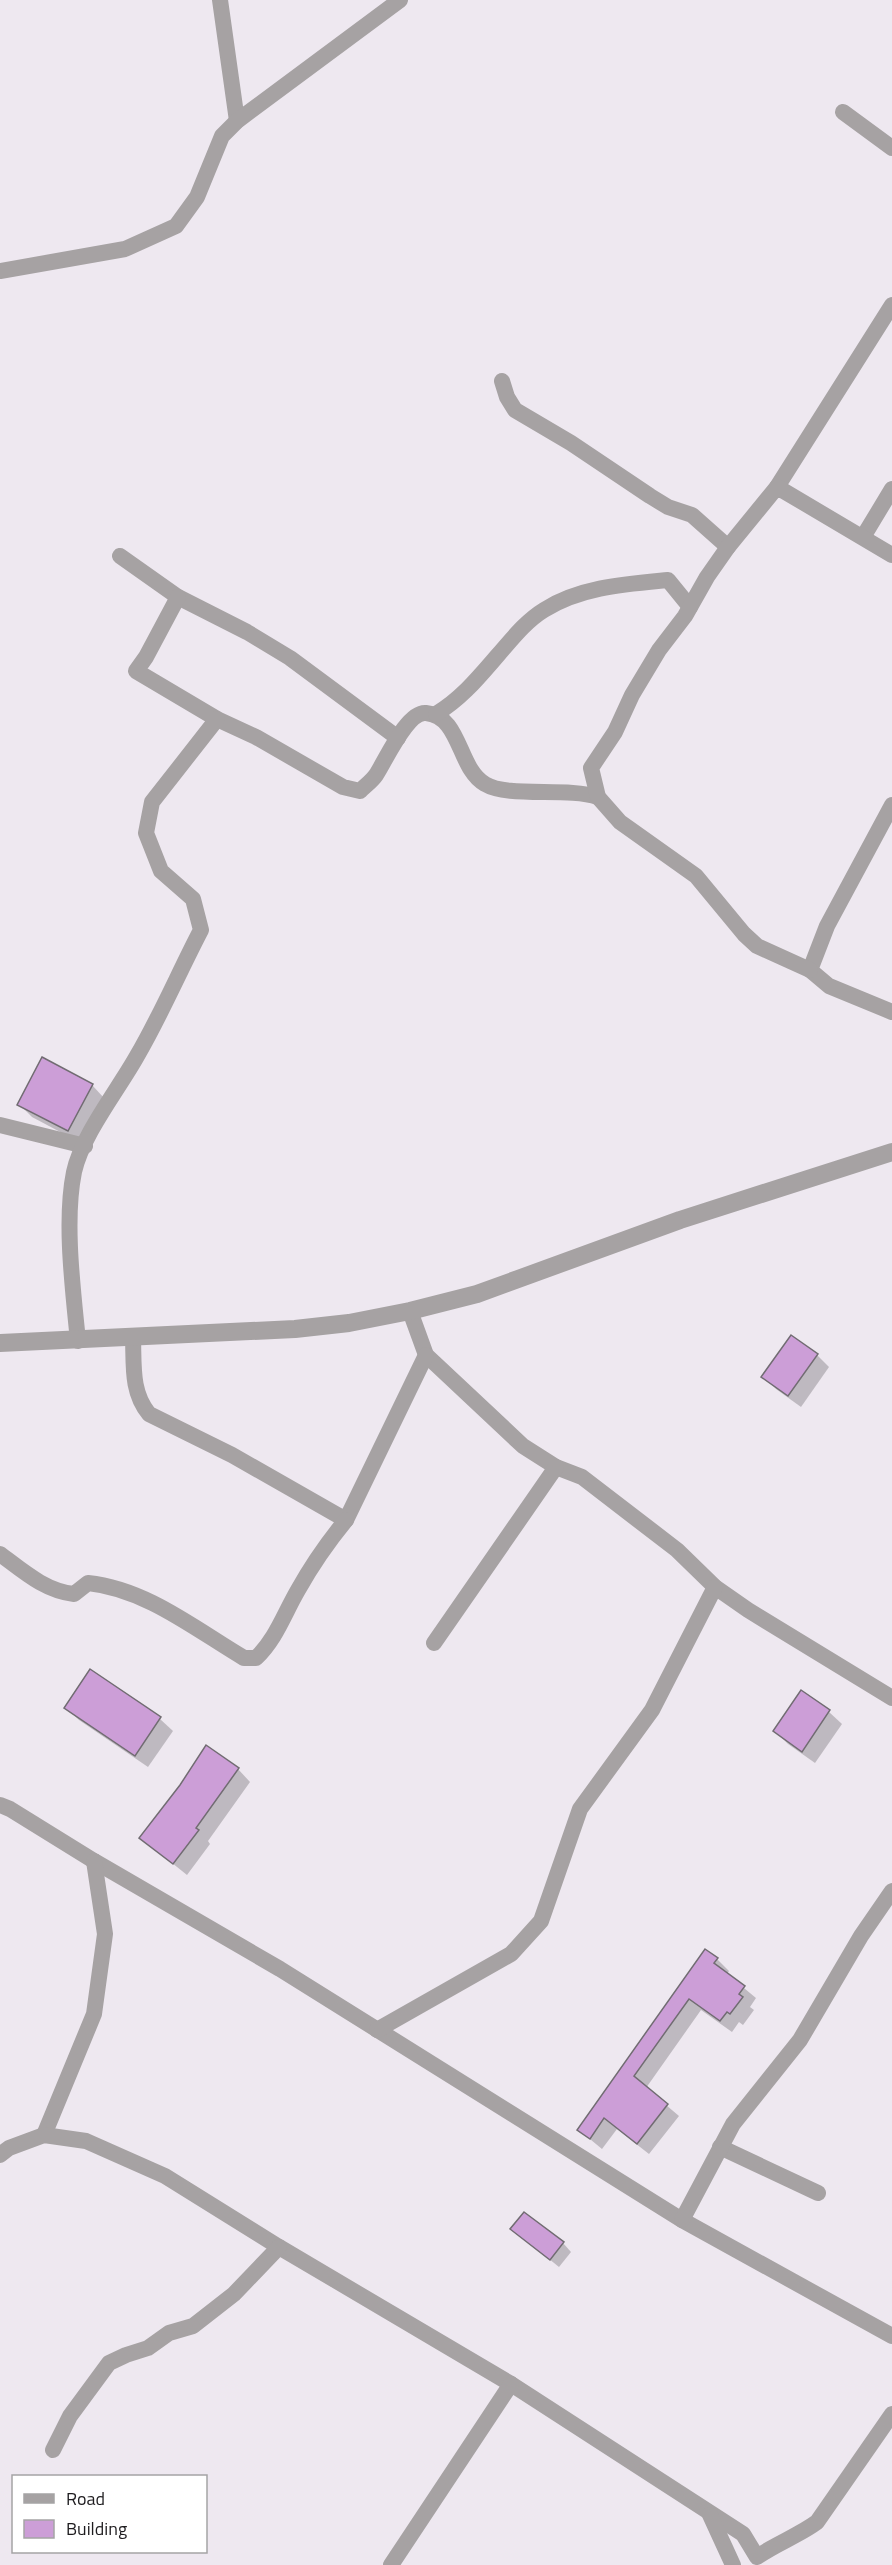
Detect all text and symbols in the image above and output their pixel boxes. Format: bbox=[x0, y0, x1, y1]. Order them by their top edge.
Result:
legend bbox=[12, 2475, 207, 2553]
text: Road bbox=[66, 2485, 105, 2512]
text: Building bbox=[66, 2515, 127, 2542]

